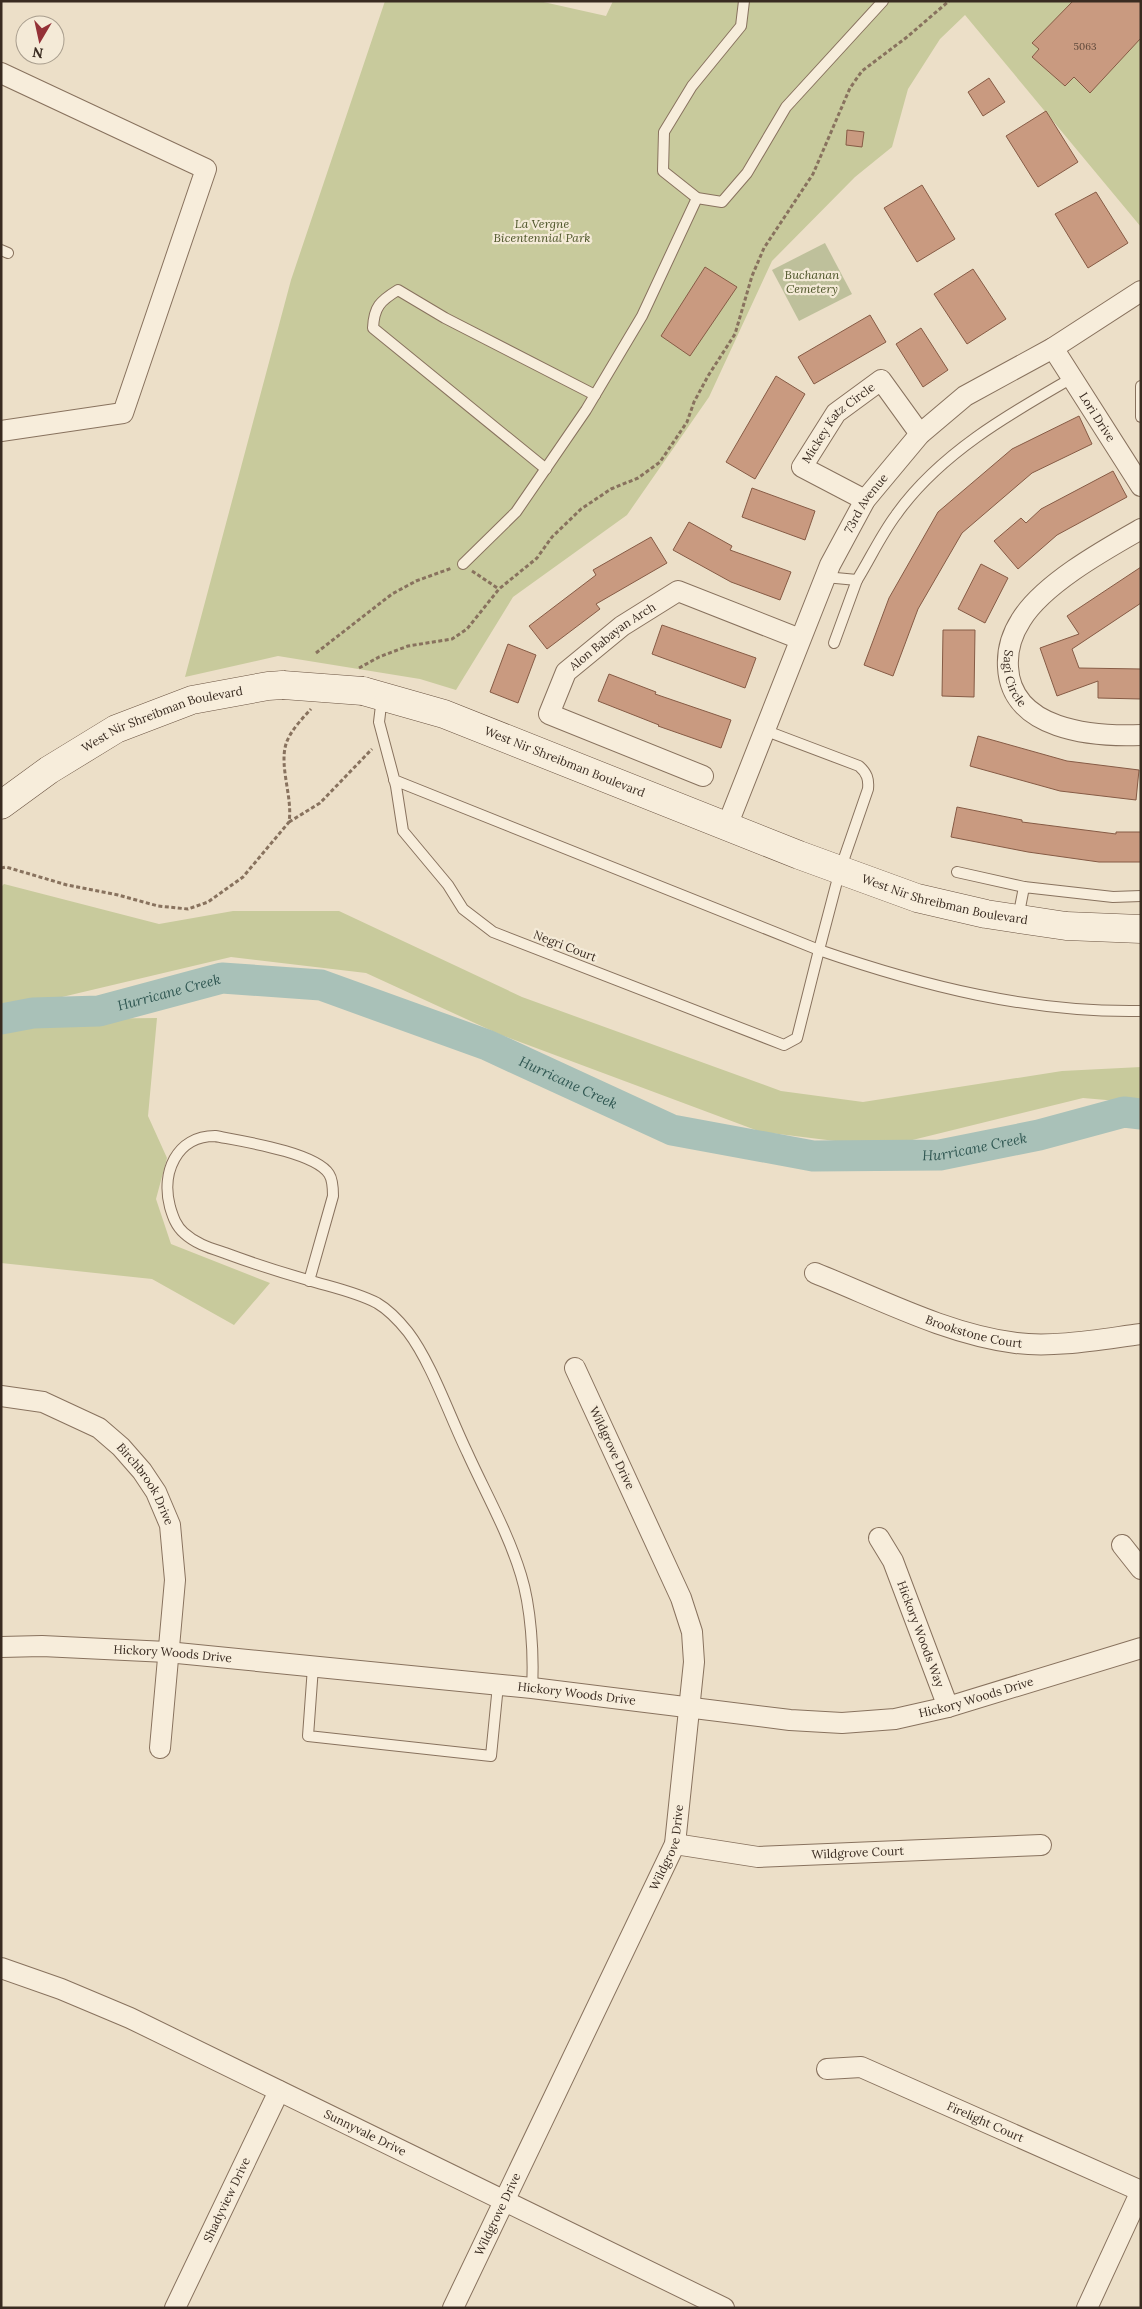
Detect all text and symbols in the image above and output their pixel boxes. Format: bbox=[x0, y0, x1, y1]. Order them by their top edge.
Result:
north arrow bbox=[15, 15, 65, 65]
house number: 5063 bbox=[1073, 40, 1097, 53]
text: N bbox=[31, 43, 45, 63]
park label: La Vergne Bicentennial Park bbox=[493, 216, 591, 245]
park label: Buchanan Cemetery bbox=[785, 267, 840, 296]
street label: Mickey Katz Circle bbox=[798, 379, 878, 466]
street label: Lori Drive bbox=[1076, 389, 1119, 445]
street label: 73rd Avenue bbox=[841, 470, 891, 536]
street label: Alon Babayan Arch bbox=[565, 599, 658, 674]
street label: Sagi Circle bbox=[1001, 649, 1030, 710]
street label: West Nir Shreibman Boulevard bbox=[79, 683, 244, 755]
street label: West Nir Shreibman Boulevard bbox=[482, 723, 647, 800]
street label: West Nir Shreibman Boulevard bbox=[860, 870, 1029, 927]
street label: Negri Court bbox=[532, 927, 599, 965]
water label: Hurricane Creek bbox=[115, 970, 223, 1015]
water label: Hurricane Creek bbox=[516, 1052, 620, 1113]
water label: Hurricane Creek bbox=[922, 1129, 1028, 1164]
street label: Brookstone Court bbox=[924, 1312, 1023, 1351]
street label: Wildgrove Drive bbox=[587, 1404, 638, 1492]
street label: Birchbrook Drive bbox=[114, 1440, 177, 1528]
street label: Hickory Woods Way bbox=[894, 1579, 948, 1690]
street label: Hickory Woods Drive bbox=[113, 1641, 233, 1665]
street label: Hickory Woods Drive bbox=[917, 1673, 1036, 1720]
street label: Hickory Woods Drive bbox=[517, 1679, 637, 1708]
street label: Wildgrove Drive bbox=[646, 1803, 686, 1892]
street label: Wildgrove Court bbox=[811, 1843, 905, 1862]
street label: Firelight Court bbox=[945, 2098, 1027, 2145]
street label: Sunnyvale Drive bbox=[322, 2106, 409, 2159]
street label: Shadyview Drive bbox=[200, 2154, 253, 2244]
street label: Wildgrove Drive bbox=[471, 2170, 524, 2258]

